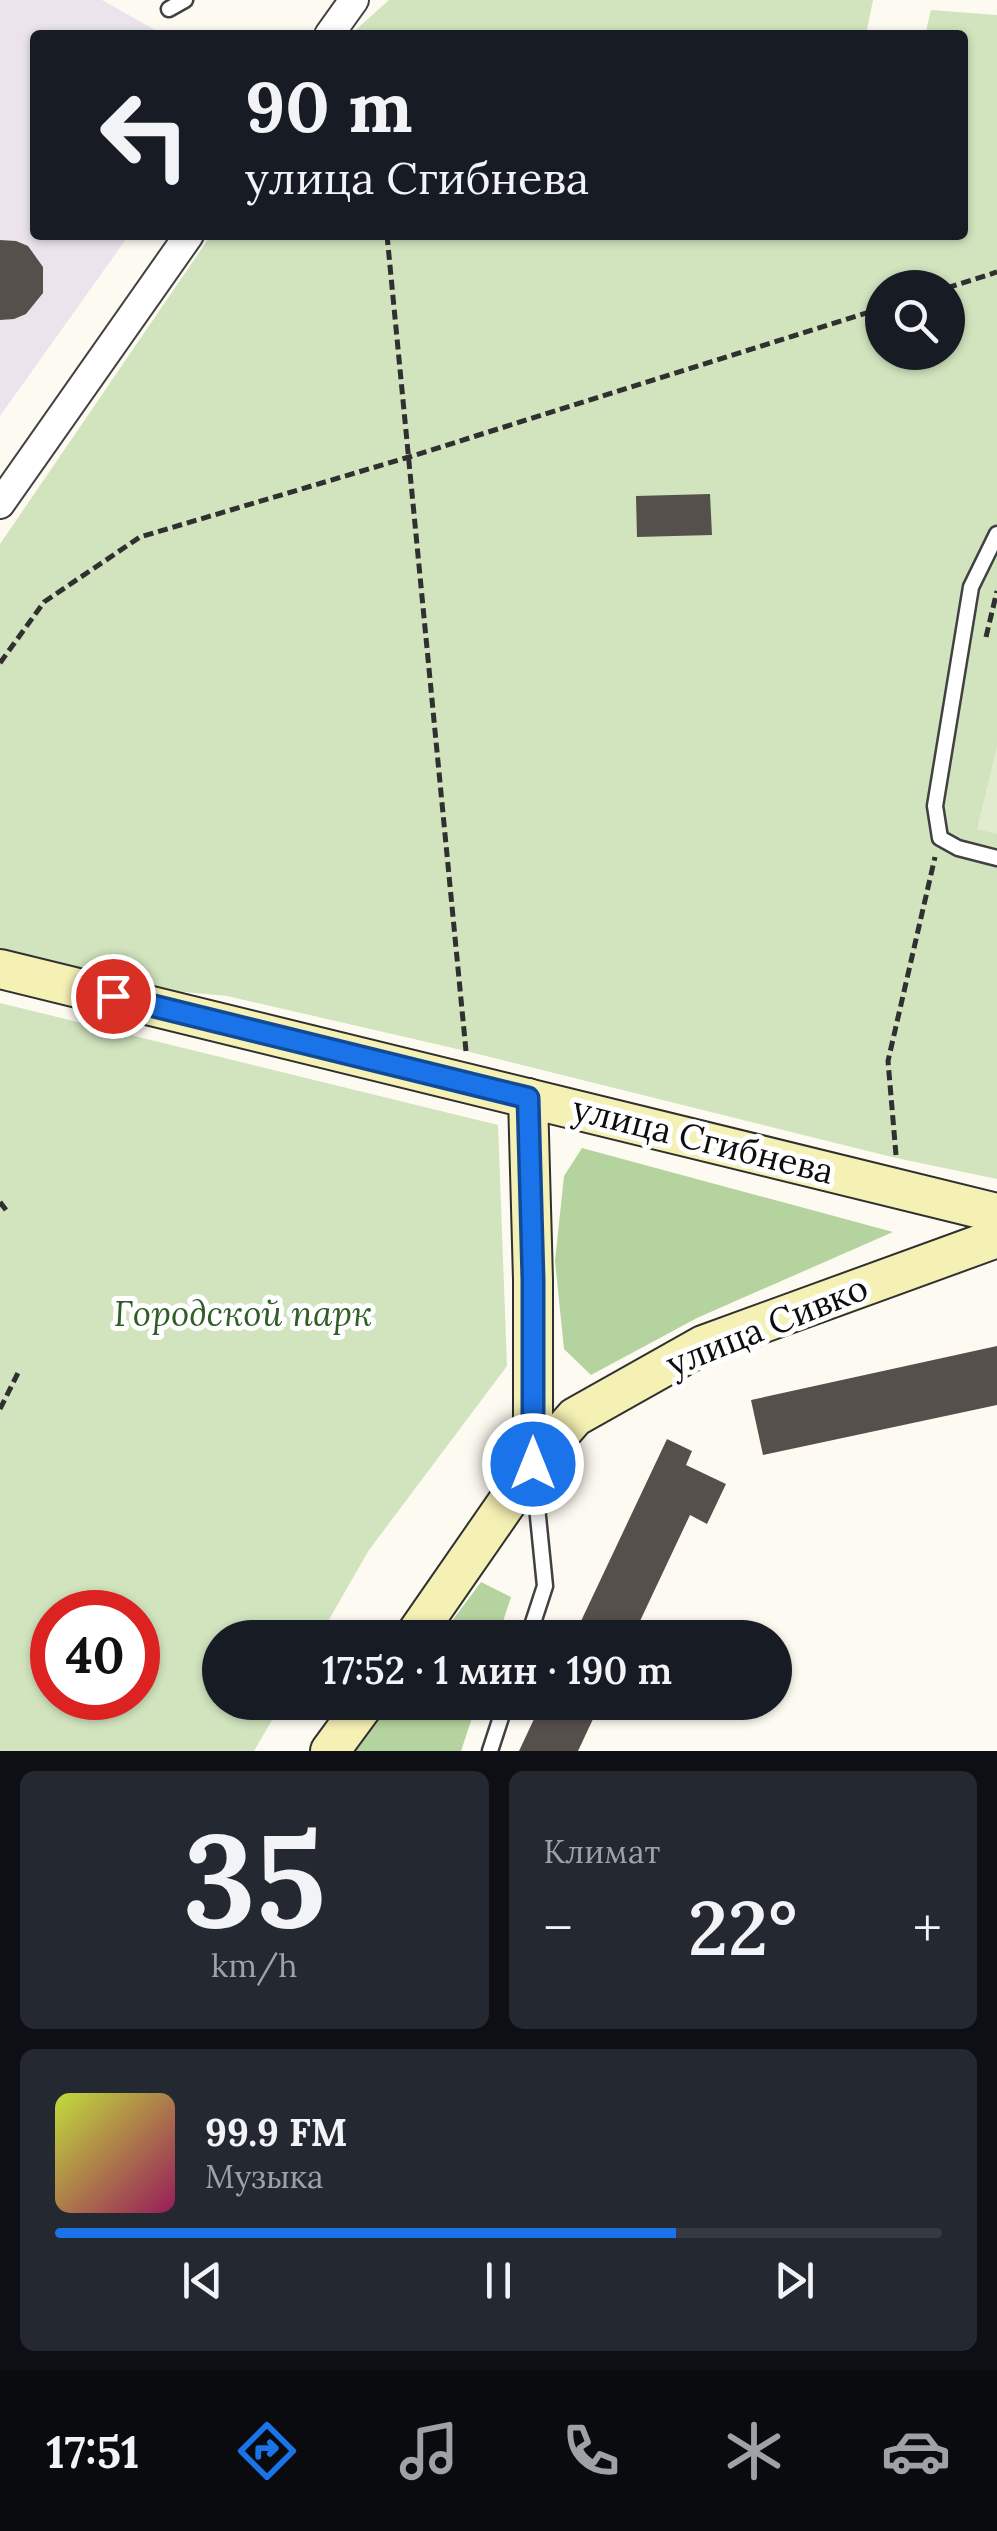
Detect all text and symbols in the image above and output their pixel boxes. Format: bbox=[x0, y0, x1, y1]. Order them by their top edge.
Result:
text: 90 m bbox=[245, 62, 413, 151]
icon: left bbox=[80, 70, 210, 200]
text: улица Сгибнева bbox=[245, 149, 589, 206]
map controls bbox=[865, 270, 965, 370]
button: search bbox=[865, 270, 965, 370]
pin bbox=[71, 954, 156, 1039]
icon: arrive bbox=[86, 969, 141, 1024]
street label: улица Сгибнева bbox=[568, 1085, 838, 1194]
street label: улица Сивко bbox=[659, 1265, 874, 1386]
park label: Городской парк bbox=[114, 1291, 372, 1336]
position arrow bbox=[481, 1412, 585, 1516]
speed limit sign: 40 bbox=[30, 1590, 160, 1720]
text: 17:52 · 1 мин · 190 m bbox=[322, 1646, 672, 1694]
text: 35 bbox=[183, 1796, 326, 1963]
text: Климат bbox=[544, 1831, 660, 1872]
text: 22° bbox=[688, 1880, 797, 1976]
text: − bbox=[544, 1893, 573, 1963]
text: + bbox=[913, 1893, 942, 1963]
text: km/h bbox=[211, 1945, 297, 1986]
text: 99.9 FM bbox=[205, 2108, 348, 2156]
text: Музыка bbox=[205, 2156, 323, 2197]
icon: previous bbox=[175, 2253, 230, 2308]
icon: pause bbox=[471, 2253, 526, 2308]
icon: next bbox=[767, 2253, 822, 2308]
icon: directions bbox=[232, 2416, 302, 2486]
icon: music bbox=[394, 2416, 464, 2486]
icon: phone bbox=[556, 2416, 626, 2486]
icon: climate bbox=[719, 2416, 789, 2486]
icon: car bbox=[881, 2416, 951, 2486]
text: 17:51 bbox=[46, 2423, 139, 2480]

